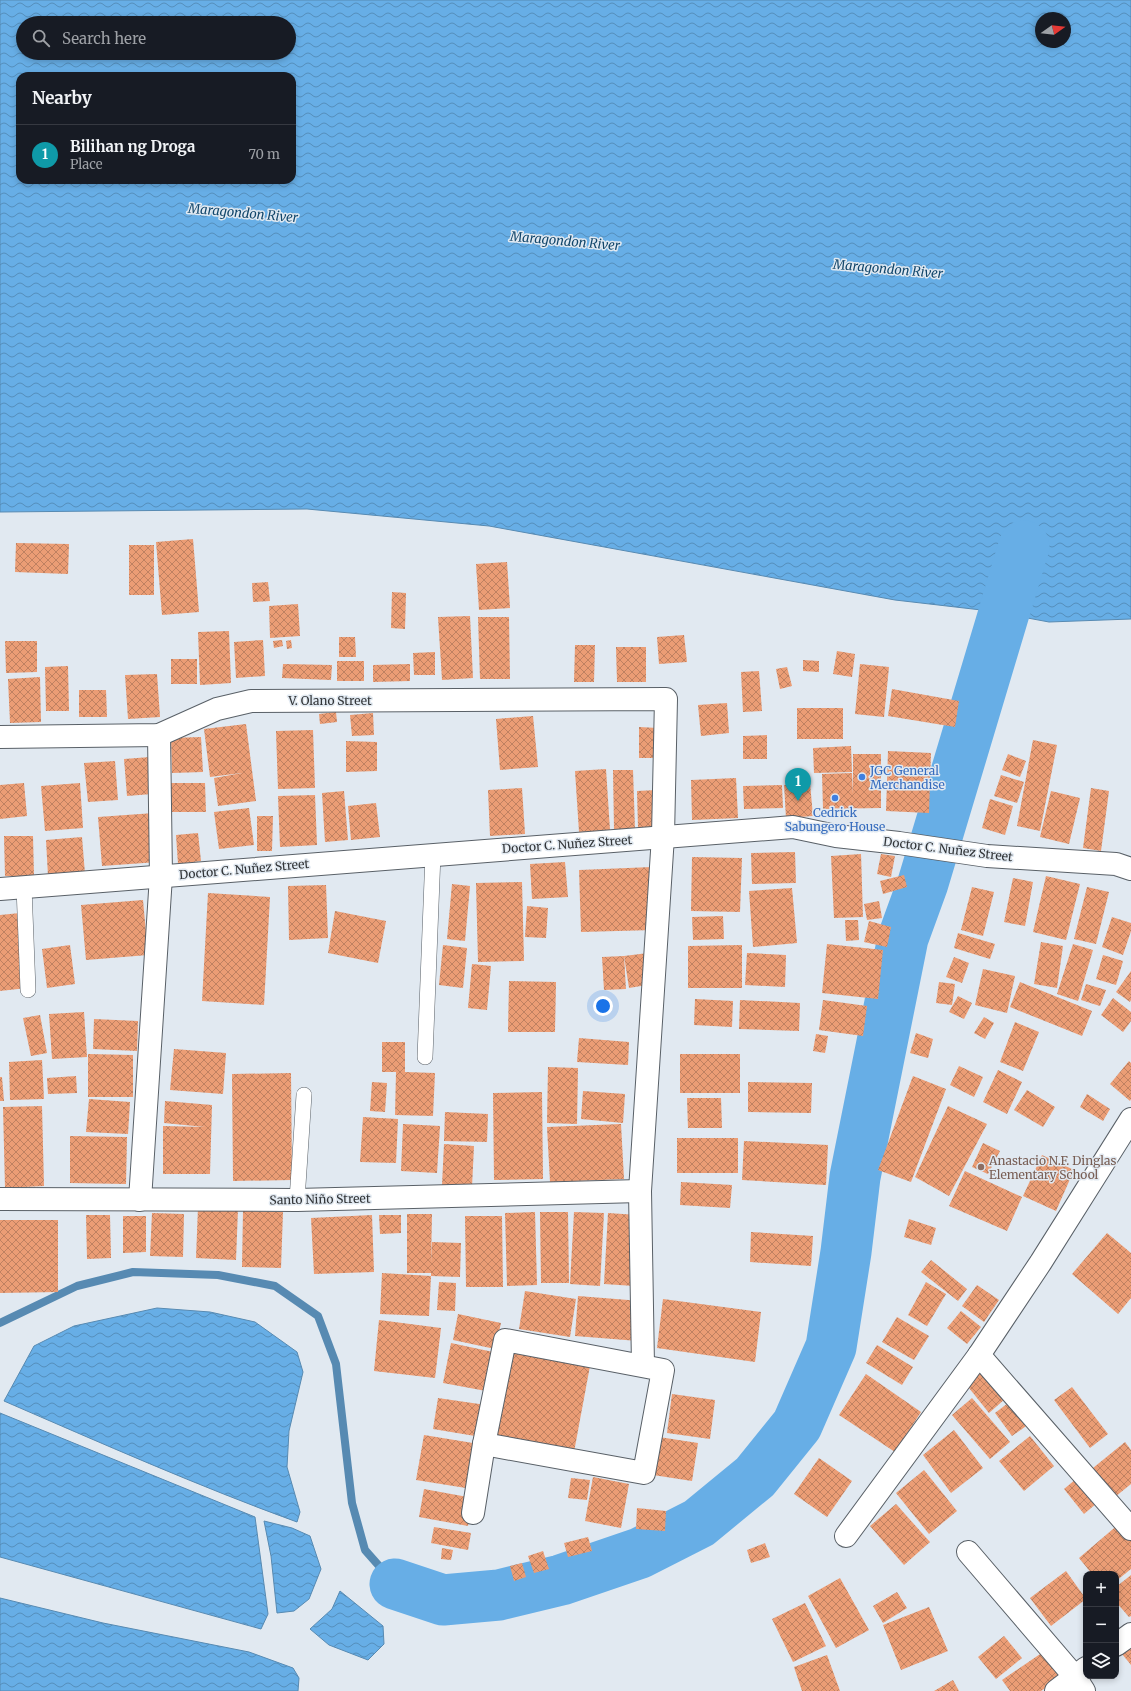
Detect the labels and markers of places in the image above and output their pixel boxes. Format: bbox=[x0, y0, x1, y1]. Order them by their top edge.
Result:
place label: JGC General Merchandise bbox=[869, 763, 945, 792]
pin: 1 bbox=[785, 768, 811, 801]
marker: JGC General Merchandise bbox=[857, 772, 867, 782]
marker: Cedrick Sabungero House bbox=[830, 793, 840, 803]
place label: Cedrick Sabungero House bbox=[785, 805, 885, 834]
place label: Anastacio N.F. Dinglas Elementary School bbox=[988, 1153, 1116, 1182]
marker: Anastacio N.F. Dinglas Elementary School bbox=[976, 1162, 986, 1172]

